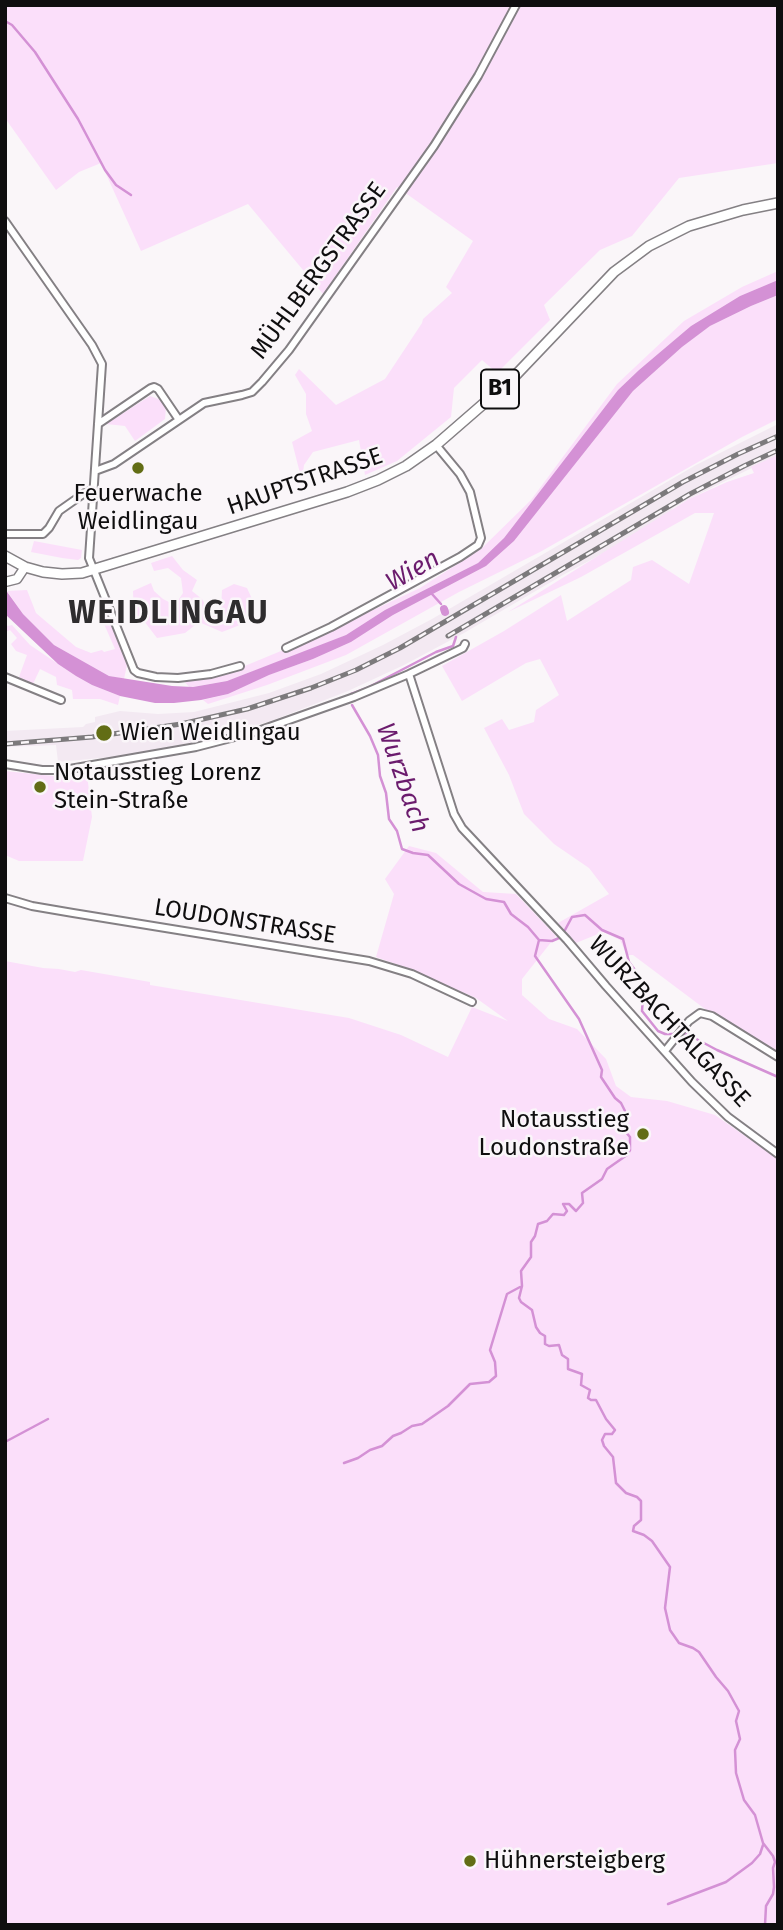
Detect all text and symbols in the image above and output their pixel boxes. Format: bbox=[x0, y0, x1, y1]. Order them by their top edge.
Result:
street label: MÜHLBERGSTRASSE bbox=[245, 177, 393, 365]
road number: B1 bbox=[481, 370, 519, 408]
street label: HAUPTSTRASSE bbox=[223, 442, 387, 522]
marker: Feuerwache Weidlingau bbox=[130, 460, 146, 476]
place label: Feuerwache Weidlingau bbox=[74, 480, 202, 536]
water label: Wien bbox=[380, 543, 446, 599]
district label: WEIDLINGAU bbox=[70, 595, 268, 633]
place label: Wien Weidlingau bbox=[120, 719, 301, 747]
water label: Wurzbach bbox=[369, 719, 435, 837]
marker: Wien Weidlingau bbox=[94, 723, 114, 743]
place label: Notausstieg Lorenz Stein-Straße bbox=[54, 759, 261, 815]
marker: Notausstieg Lorenz Stein-Straße bbox=[32, 779, 48, 795]
street label: LOUDONSTRASSE bbox=[152, 893, 338, 951]
street label: WURZBACHTALGASSE bbox=[582, 930, 756, 1114]
place label: Notausstieg Loudonstraße bbox=[479, 1106, 629, 1162]
marker: Notausstieg Loudonstraße bbox=[635, 1126, 651, 1142]
place label: Hühnersteigberg bbox=[484, 1847, 665, 1875]
marker: Hühnersteigberg bbox=[462, 1853, 478, 1869]

